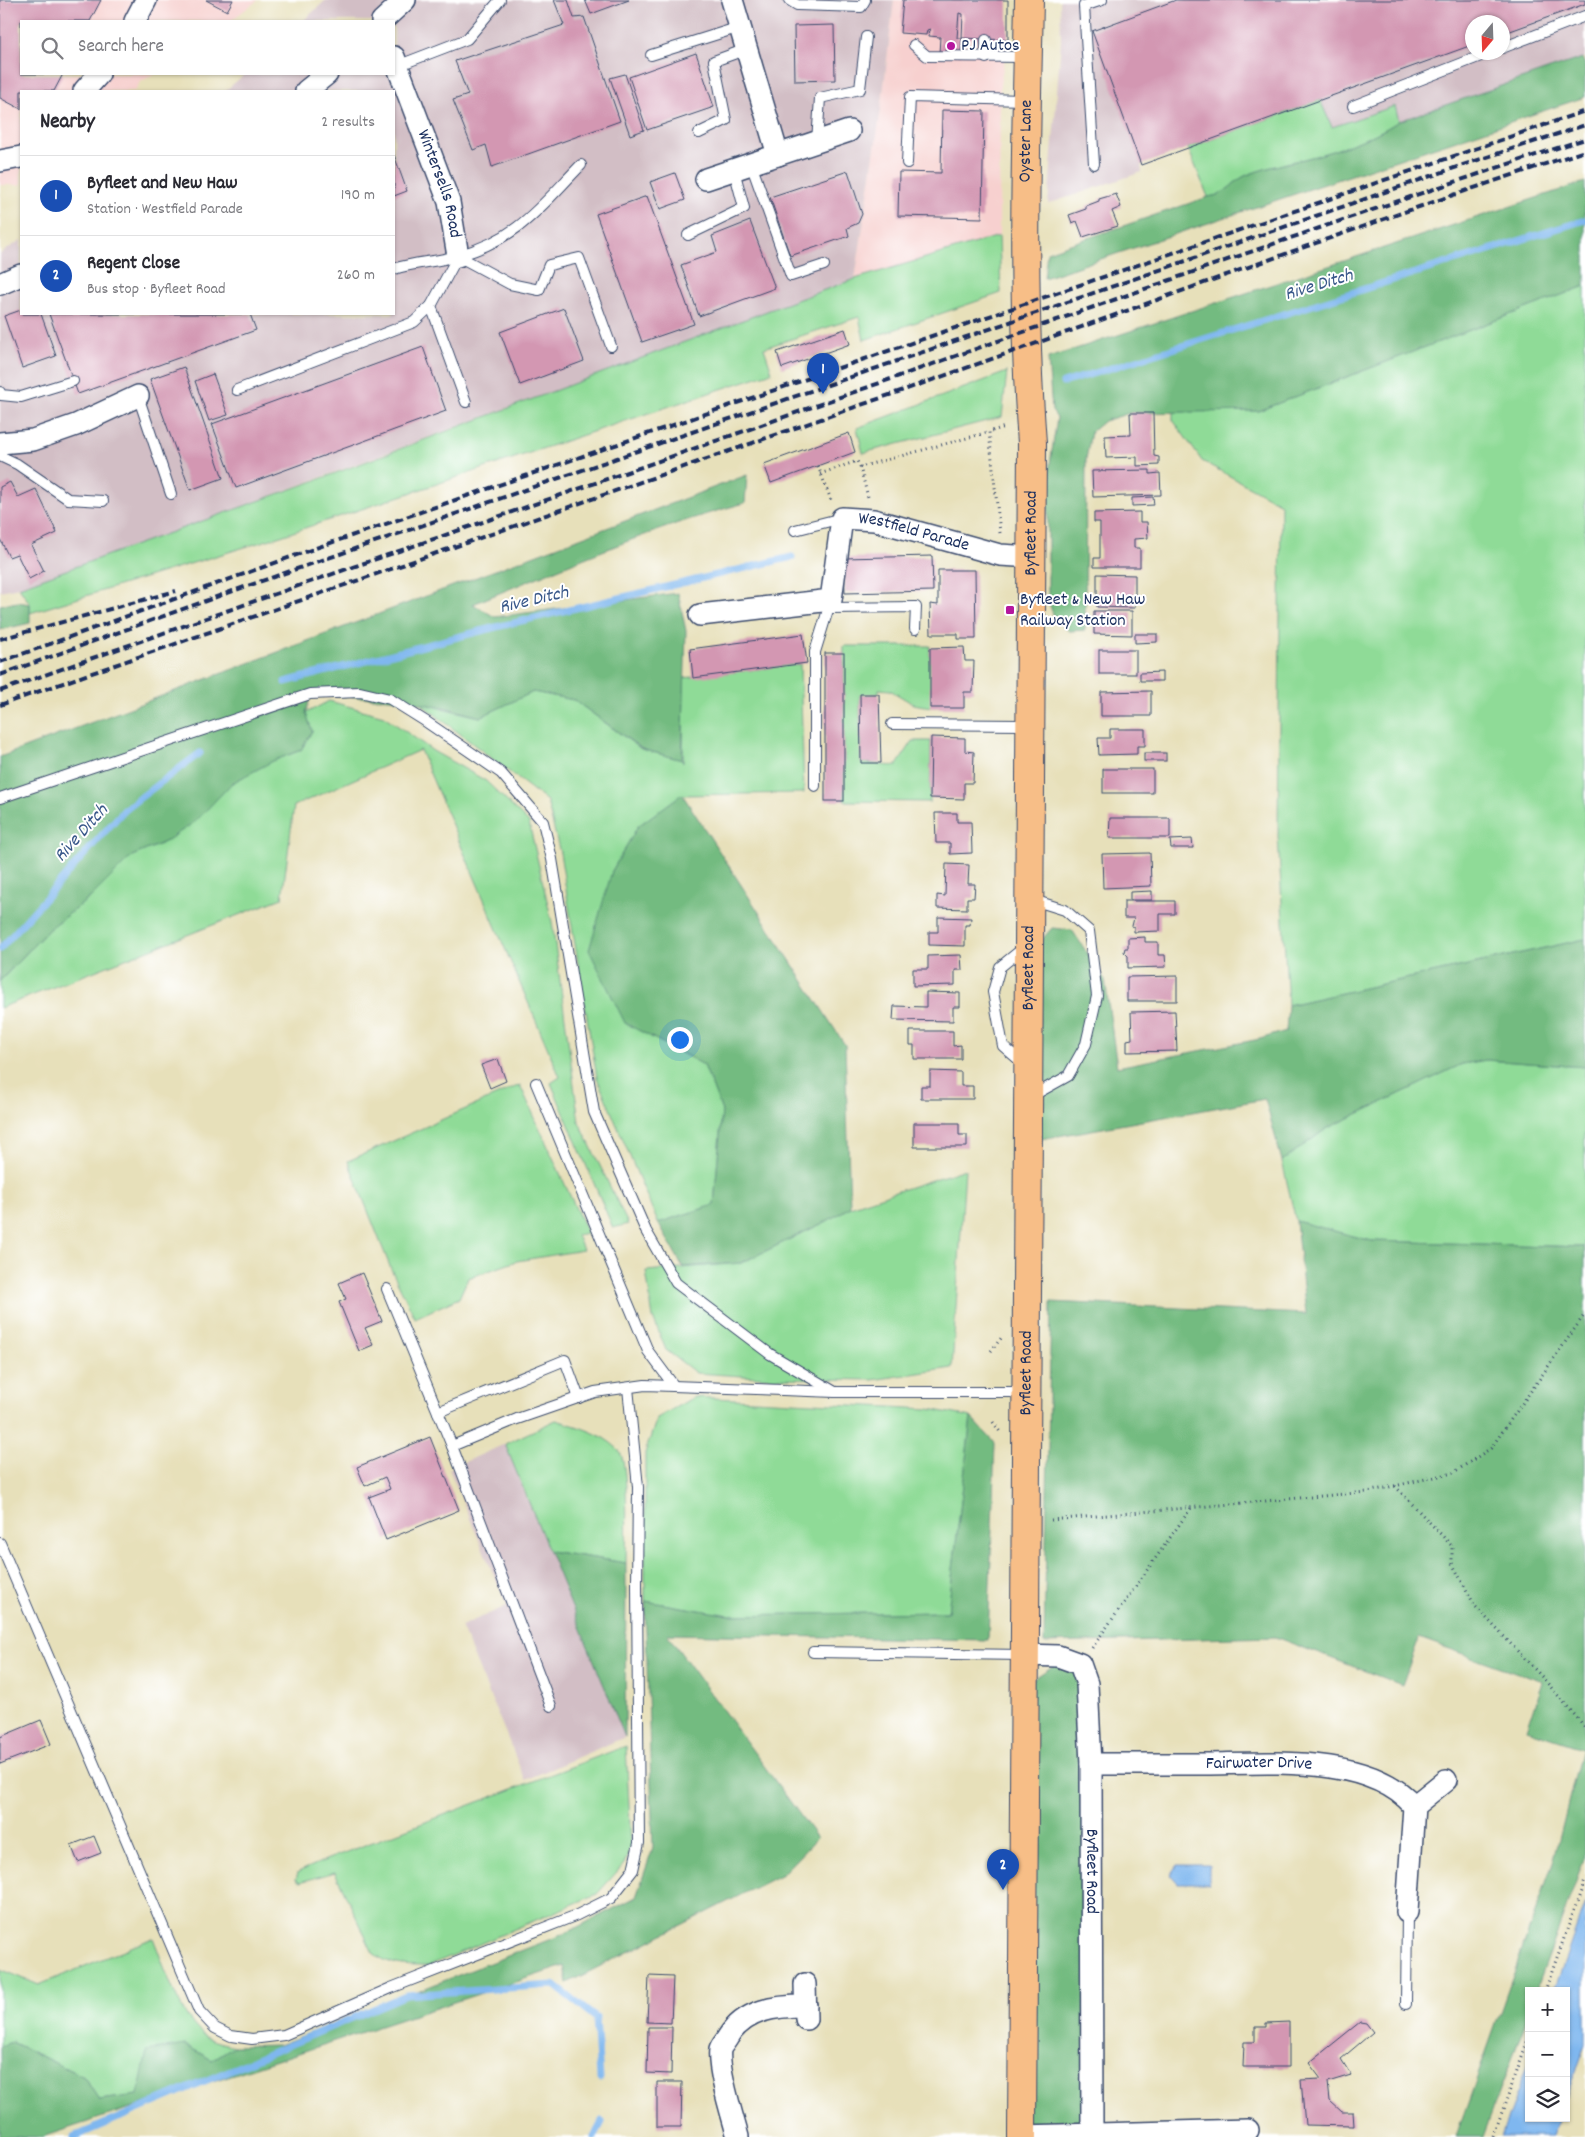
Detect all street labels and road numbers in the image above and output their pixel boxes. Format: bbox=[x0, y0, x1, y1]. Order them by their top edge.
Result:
street label: Oyster Lane bbox=[1013, 100, 1039, 183]
street label: Wintersells Road bbox=[410, 126, 467, 240]
street label: Byfleet Road bbox=[1019, 490, 1044, 576]
street label: Westfield Parade bbox=[858, 507, 972, 558]
street label: Byfleet Road bbox=[1016, 925, 1042, 1011]
street label: Byfleet Road bbox=[1014, 1330, 1039, 1416]
street label: Fairwater Drive bbox=[1206, 1750, 1313, 1777]
street label: Byfleet Road bbox=[1079, 1829, 1104, 1914]

